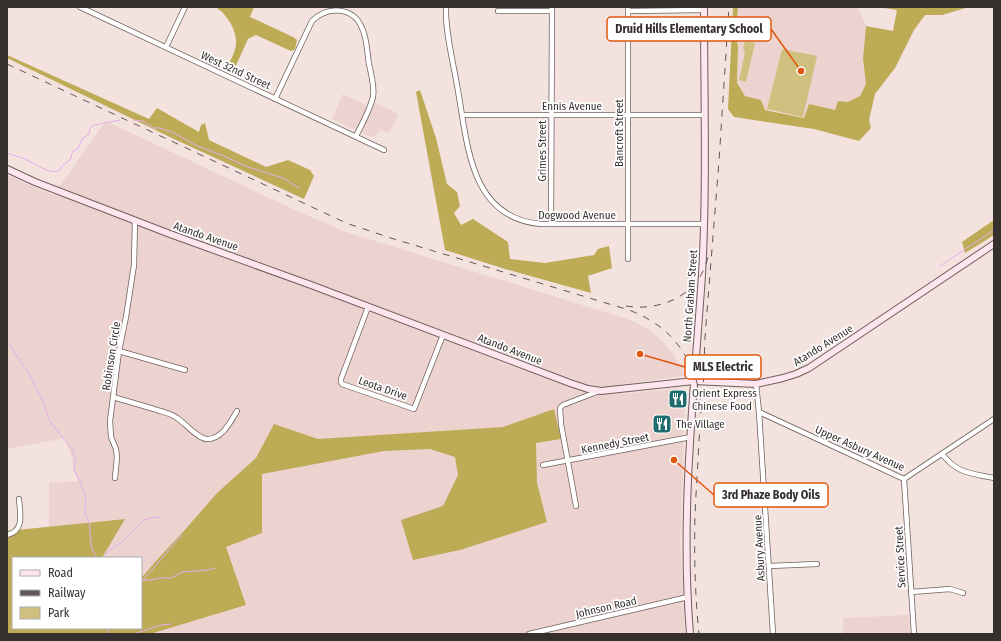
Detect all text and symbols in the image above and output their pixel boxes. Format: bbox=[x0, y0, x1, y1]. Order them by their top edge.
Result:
callout: Druid Hills Elementary School bbox=[607, 17, 771, 41]
text: Druid Hills Elementary School bbox=[615, 22, 763, 36]
street label: West 32nd Street bbox=[199, 49, 273, 92]
street label: Bancroft Street bbox=[613, 99, 626, 167]
street label: Ennis Avenue bbox=[542, 100, 602, 113]
street label: Grimes Street bbox=[536, 120, 549, 182]
street label: Dogwood Avenue bbox=[538, 209, 616, 222]
street label: Atando Avenue bbox=[172, 219, 240, 254]
street label: North Graham Street bbox=[681, 249, 700, 343]
street label: Robinson Circle bbox=[100, 321, 123, 392]
street label: Atando Avenue bbox=[791, 322, 855, 369]
street label: Atando Avenue bbox=[476, 331, 544, 368]
callout: MLS Electric bbox=[685, 355, 761, 379]
text: MLS Electric bbox=[693, 360, 754, 374]
street label: Leota Drive bbox=[357, 374, 409, 403]
place label: Orient Express Chinese Food bbox=[692, 387, 757, 413]
restaurant icon: Orient Express Chinese Food bbox=[667, 388, 689, 410]
restaurant icon: The Village bbox=[651, 413, 673, 435]
place label: The Village bbox=[676, 418, 725, 431]
street label: Upper Asbury Avenue bbox=[813, 423, 907, 474]
street label: Kennedy Street bbox=[580, 430, 650, 456]
callout: 3rd Phaze Body Oils bbox=[714, 483, 828, 507]
text: 3rd Phaze Body Oils bbox=[721, 488, 821, 502]
street label: Asbury Avenue bbox=[751, 514, 768, 582]
street label: Service Street bbox=[892, 525, 909, 588]
legend bbox=[12, 557, 142, 629]
text: Road bbox=[48, 566, 73, 580]
text: Railway bbox=[48, 586, 86, 600]
street label: Johnson Road bbox=[574, 594, 638, 621]
text: Park bbox=[48, 606, 70, 620]

